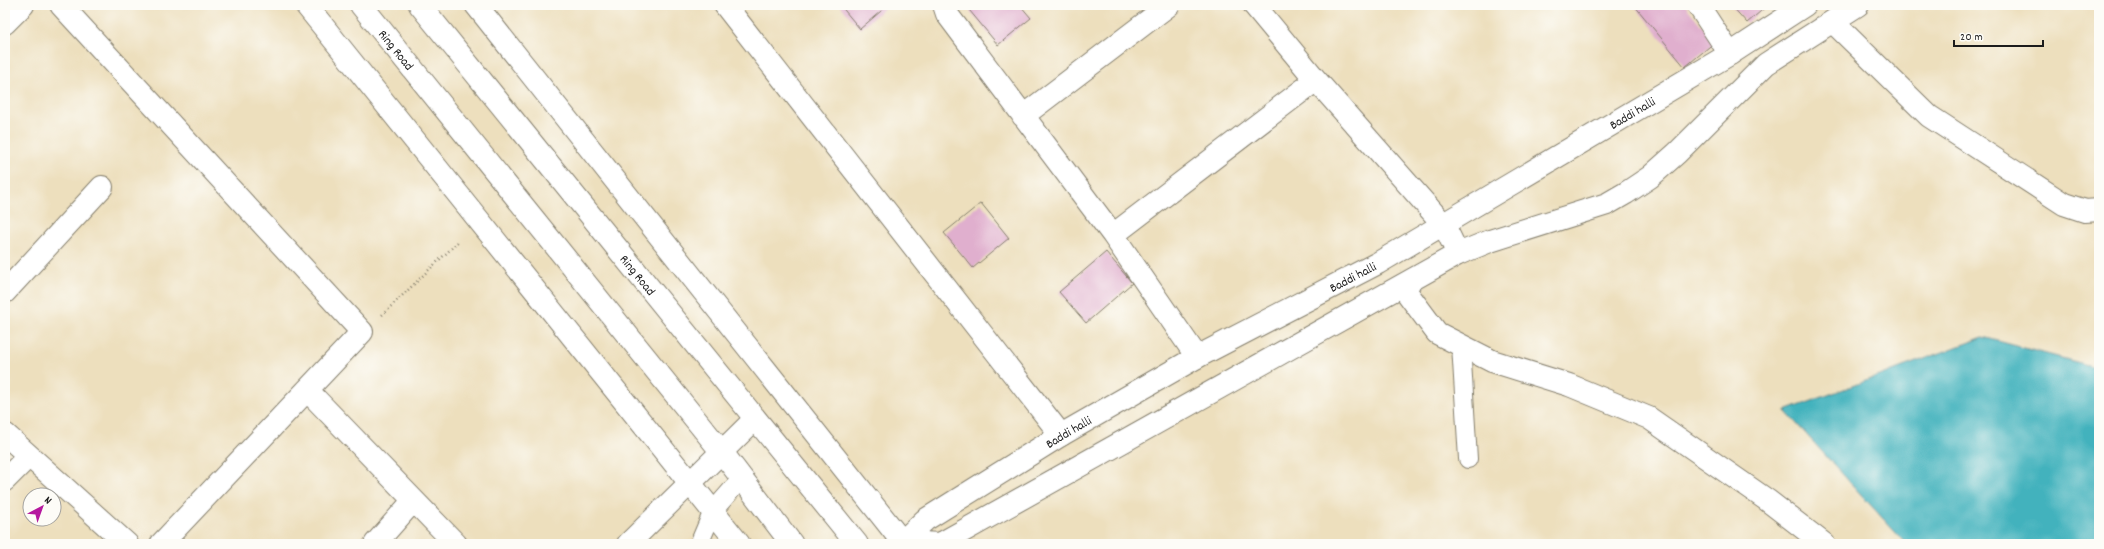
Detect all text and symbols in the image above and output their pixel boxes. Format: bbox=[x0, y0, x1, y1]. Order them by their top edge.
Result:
scale bar bbox=[1954, 22, 2043, 48]
street label: Ring Road bbox=[372, 26, 417, 75]
text: 20 m bbox=[1960, 29, 1983, 46]
street label: Baddi halli bbox=[1607, 93, 1660, 135]
street label: Ring Road bbox=[614, 252, 659, 301]
street label: Baddi halli bbox=[1327, 258, 1381, 299]
street label: Baddi halli bbox=[1043, 412, 1096, 454]
north arrow bbox=[22, 487, 62, 527]
text: N bbox=[40, 493, 55, 509]

